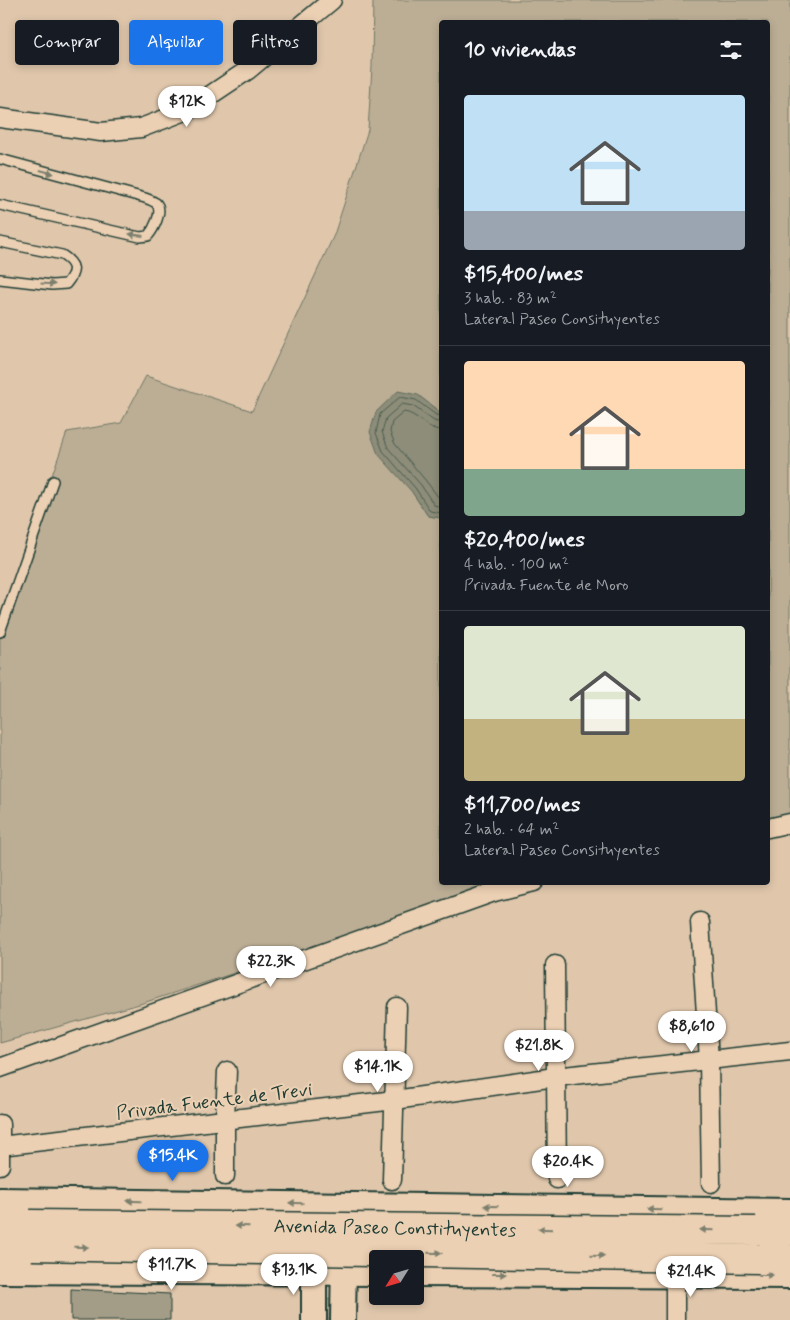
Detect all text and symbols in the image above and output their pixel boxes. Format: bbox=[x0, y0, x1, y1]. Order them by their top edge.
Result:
chip: Comprar bbox=[15, 20, 119, 65]
chip: Alquilar bbox=[129, 20, 223, 65]
chip: Filtros bbox=[233, 20, 317, 65]
text: 10 viviendas bbox=[464, 36, 576, 64]
icon: filters bbox=[717, 36, 745, 64]
pin: $12K bbox=[157, 86, 217, 128]
text: $12K bbox=[169, 91, 205, 112]
icon: home bbox=[560, 128, 650, 218]
one-way arrow bbox=[40, 168, 55, 176]
one-way arrow bbox=[127, 231, 143, 239]
text: $15,400/mes bbox=[464, 260, 583, 288]
one-way arrow bbox=[41, 281, 57, 289]
text: 3 hab. · 83 m² bbox=[464, 288, 557, 309]
text: Lateral Paseo Consituyentes bbox=[464, 309, 660, 330]
icon: home bbox=[560, 393, 650, 483]
text: $20,400/mes bbox=[464, 526, 585, 554]
text: 4 hab. · 100 m² bbox=[464, 554, 569, 575]
text: Privada Fuente de Moro bbox=[464, 575, 629, 596]
icon: home bbox=[560, 658, 650, 748]
text: $11,700/mes bbox=[464, 791, 580, 819]
text: 2 hab. · 64 m² bbox=[464, 819, 559, 840]
text: Lateral Paseo Consituyentes bbox=[464, 840, 660, 861]
pin: $22.3K bbox=[230, 946, 312, 988]
text: $22.3K bbox=[247, 951, 295, 972]
pin: $8,610 bbox=[651, 1010, 733, 1053]
text: $8,610 bbox=[669, 1016, 715, 1037]
pin: $21.8K bbox=[498, 1030, 580, 1072]
text: $21.8K bbox=[515, 1035, 563, 1056]
pin: $14.1K bbox=[337, 1050, 419, 1093]
text: $14.1K bbox=[354, 1056, 402, 1077]
street label: Privada Fuente de Trevi bbox=[115, 1077, 314, 1126]
pin: $15.4K bbox=[132, 1140, 214, 1182]
text: $15.4K bbox=[148, 1145, 198, 1166]
pin: $20.4K bbox=[527, 1146, 609, 1188]
text: $20.4K bbox=[543, 1151, 593, 1172]
one-way arrow bbox=[125, 1197, 141, 1205]
one-way arrow bbox=[288, 1199, 304, 1207]
one-way arrow bbox=[483, 1202, 499, 1210]
one-way arrow bbox=[646, 1204, 662, 1212]
street label: Avenida Paseo Constituyentes bbox=[273, 1214, 517, 1244]
one-way arrow bbox=[234, 1222, 250, 1230]
one-way arrow bbox=[537, 1225, 553, 1233]
one-way arrow bbox=[699, 1226, 715, 1234]
one-way arrow bbox=[73, 1243, 89, 1251]
pin: $11.7K bbox=[131, 1248, 213, 1291]
one-way arrow bbox=[428, 1249, 444, 1257]
north arrow bbox=[369, 1250, 424, 1305]
map controls bbox=[369, 1250, 424, 1305]
one-way arrow bbox=[590, 1252, 606, 1260]
text: $11.7K bbox=[148, 1254, 196, 1275]
pin: $13.1K bbox=[253, 1254, 335, 1296]
pin: $21.4K bbox=[650, 1256, 732, 1298]
text: $13.1K bbox=[271, 1259, 317, 1280]
text: $21.4K bbox=[667, 1261, 715, 1282]
one-way arrow bbox=[491, 1270, 507, 1278]
one-way arrow bbox=[758, 1271, 774, 1279]

